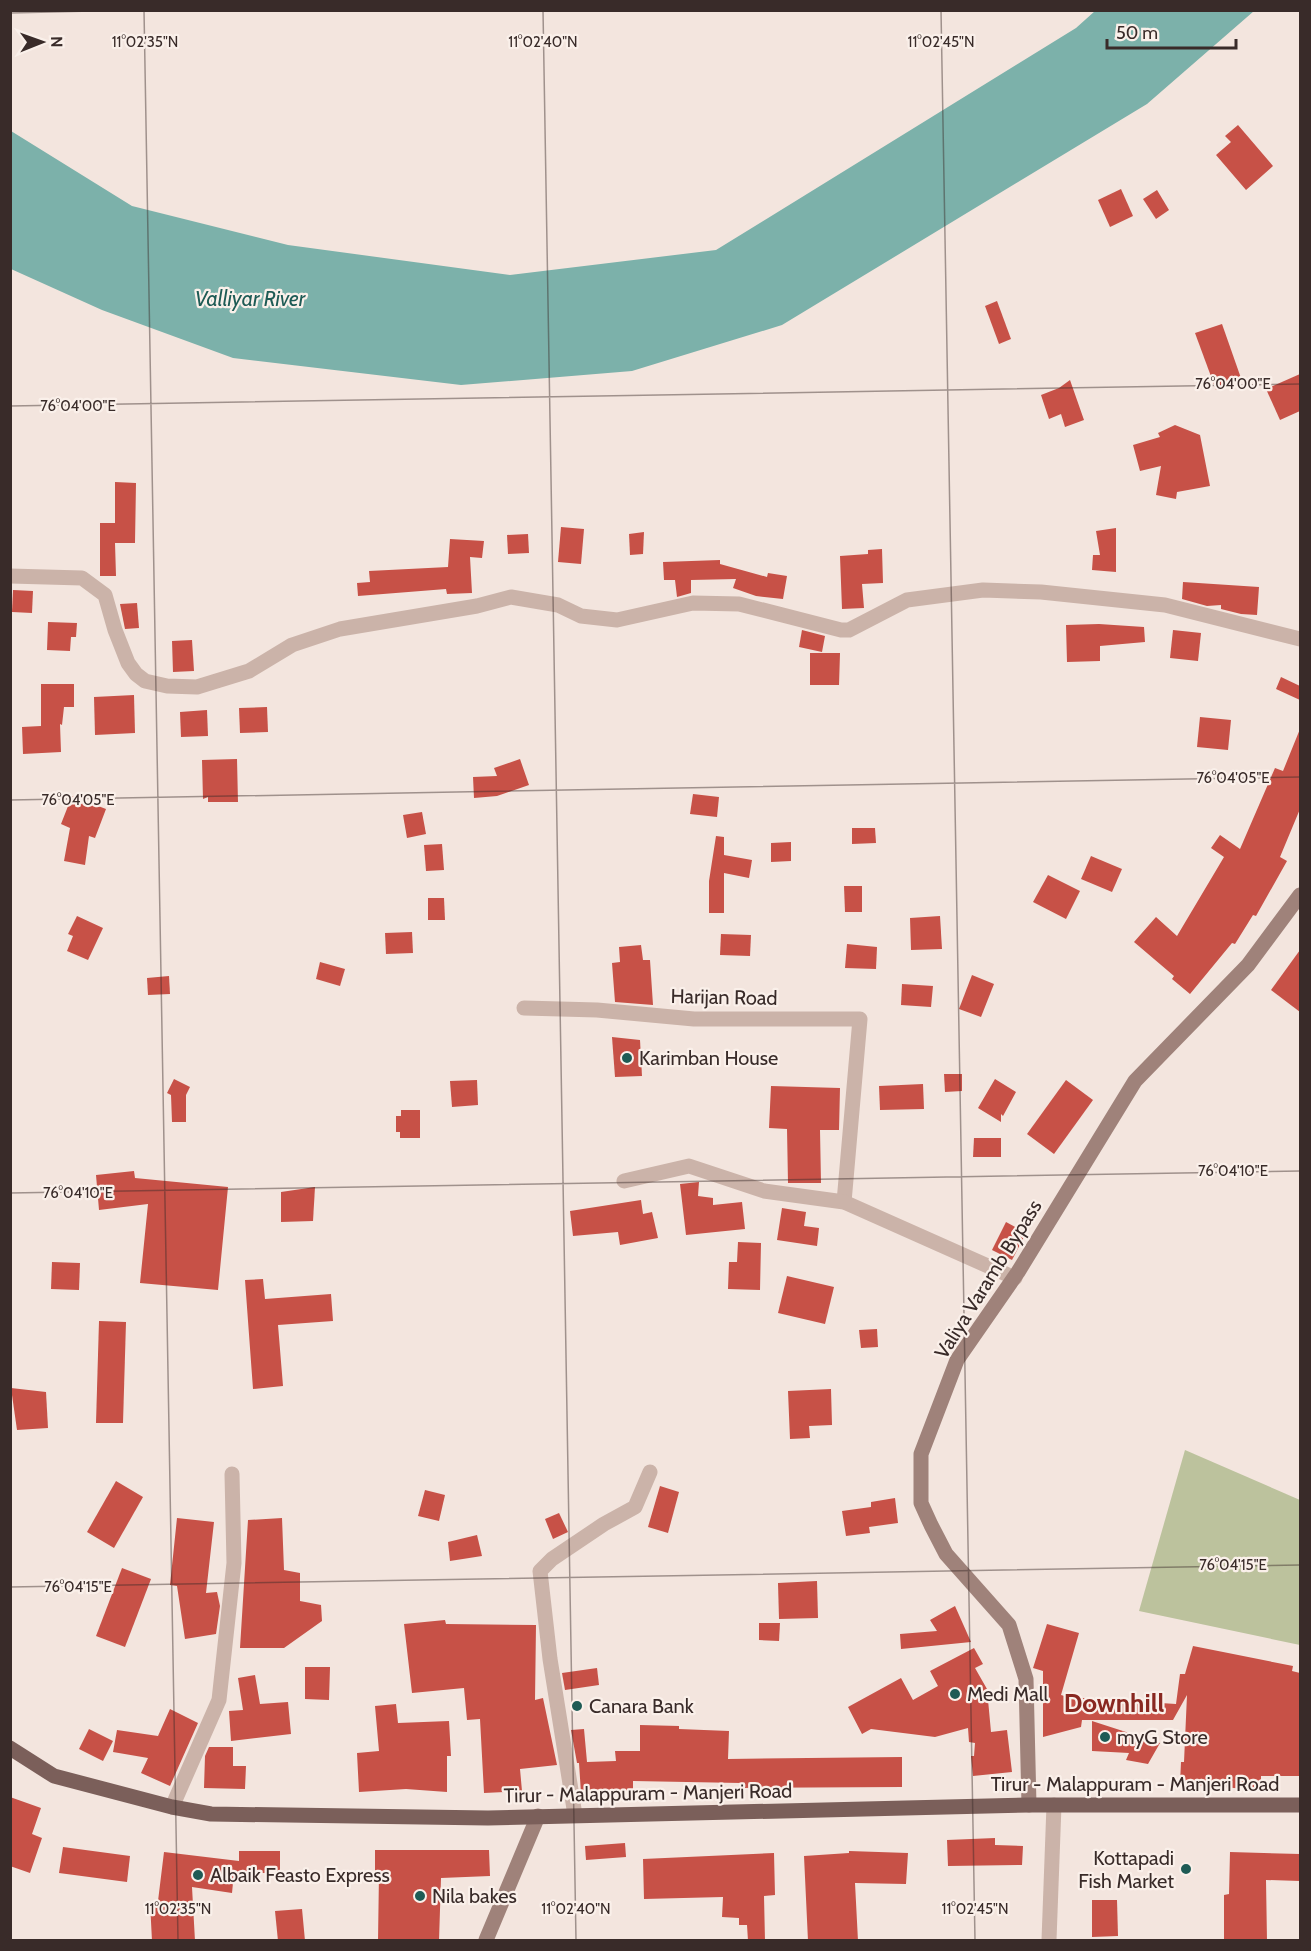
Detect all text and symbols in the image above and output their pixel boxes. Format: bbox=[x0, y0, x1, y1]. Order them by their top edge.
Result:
north arrow bbox=[12, 12, 72, 72]
scale bar bbox=[1107, 12, 1236, 50]
text: 50 m bbox=[1116, 22, 1158, 44]
text: 11°02'35"N bbox=[112, 33, 178, 51]
text: 11°02'40"N bbox=[508, 33, 578, 51]
text: 11°02'45"N bbox=[908, 33, 974, 51]
text: N bbox=[47, 36, 66, 48]
water label: Valliyar River bbox=[195, 286, 307, 311]
text: 76°04'00"E bbox=[1195, 375, 1271, 393]
text: 76°04'00"E bbox=[40, 397, 116, 415]
text: 76°04'05"E bbox=[1196, 769, 1270, 787]
text: 76°04'05"E bbox=[41, 791, 115, 809]
street label: Harijan Road bbox=[670, 984, 778, 1010]
place label: Karimban House bbox=[639, 1046, 778, 1070]
marker: Karimban House bbox=[620, 1051, 634, 1065]
text: 76°04'10"E bbox=[1198, 1162, 1268, 1180]
text: 76°04'10"E bbox=[43, 1184, 113, 1202]
street label: Valiya Varamb Bypass bbox=[929, 1195, 1047, 1363]
text: 76°04'15"E bbox=[1199, 1556, 1267, 1574]
text: 76°04'15"E bbox=[44, 1578, 112, 1596]
place label: Medi Mall bbox=[967, 1682, 1049, 1706]
marker: Medi Mall bbox=[948, 1687, 962, 1701]
district label: Downhill bbox=[1064, 1687, 1165, 1719]
place label: Canara Bank bbox=[589, 1694, 694, 1718]
marker: Canara Bank bbox=[570, 1699, 584, 1713]
place label: myG Store bbox=[1117, 1725, 1208, 1749]
marker: myG Store bbox=[1098, 1730, 1112, 1744]
street label: Tirur - Malappuram - Manjeri Road bbox=[991, 1772, 1279, 1796]
street label: Tirur - Malappuram - Manjeri Road bbox=[503, 1778, 793, 1808]
place label: Kottapadi Fish Market bbox=[1078, 1846, 1174, 1893]
marker: Kottapadi Fish Market bbox=[1179, 1862, 1193, 1876]
place label: Albaik Feasto Express bbox=[210, 1863, 390, 1887]
marker: Albaik Feasto Express bbox=[191, 1868, 205, 1882]
place label: Nila bakes bbox=[432, 1884, 517, 1908]
marker: Nila bakes bbox=[413, 1889, 427, 1903]
text: 11°02'35"N bbox=[145, 1900, 211, 1918]
text: 11°02'40"N bbox=[541, 1900, 611, 1918]
text: 11°02'45"N bbox=[942, 1900, 1008, 1918]

